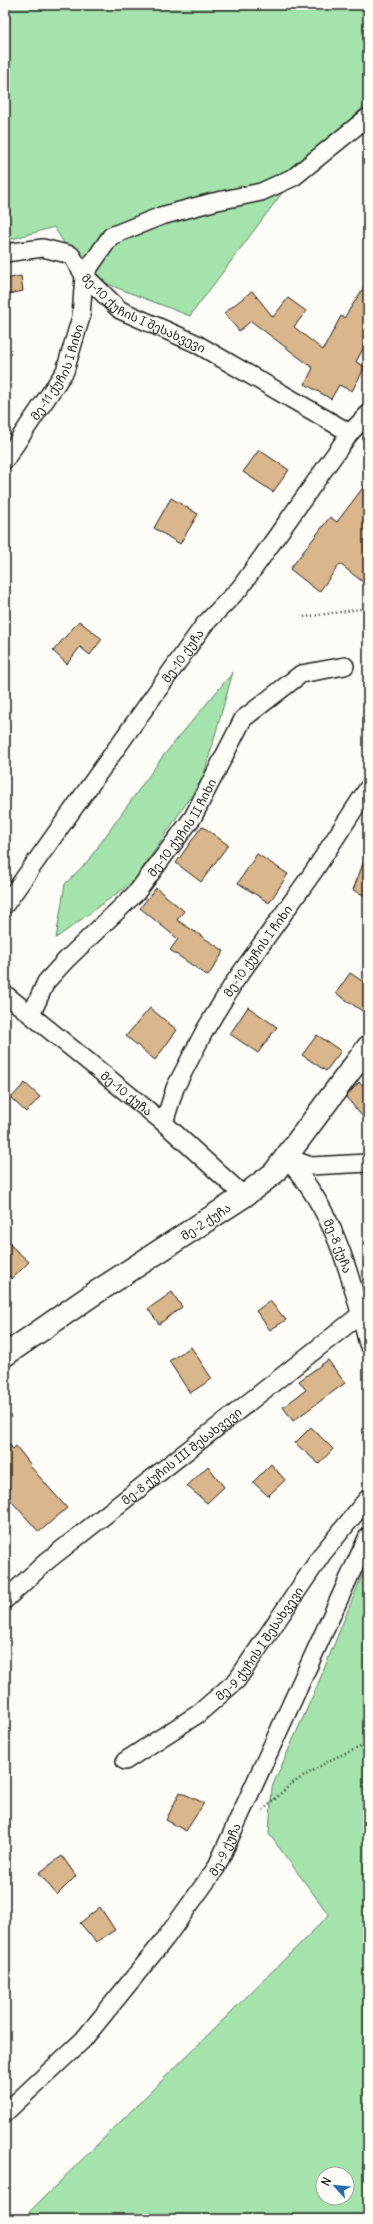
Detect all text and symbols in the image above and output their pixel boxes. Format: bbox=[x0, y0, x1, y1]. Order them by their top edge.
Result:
street label: მე-10 ქუჩის I შესახვევი bbox=[79, 270, 209, 355]
street label: მე-11 ქუჩის I ჩიხი bbox=[27, 322, 86, 423]
street label: მე-10 ქუჩა bbox=[158, 626, 206, 685]
street label: მე-10 ქუჩის II ჩიხი bbox=[144, 776, 219, 879]
street label: მე-10 ქუჩის I ჩიხი bbox=[220, 902, 295, 999]
street label: მე-10 ქუჩა bbox=[98, 1067, 156, 1118]
street label: მე-2 ქუჩა bbox=[178, 1199, 233, 1243]
street label: მე-8 ქუჩა bbox=[321, 1216, 356, 1275]
street label: მე-8 ქუჩის III შესახვევი bbox=[118, 1404, 244, 1507]
street label: მე-9 ქუჩის I შესახვევი bbox=[212, 1583, 306, 1703]
street label: მე-9 ქუჩა bbox=[205, 1820, 243, 1879]
north arrow bbox=[315, 2166, 355, 2206]
text: N bbox=[318, 2175, 334, 2188]

